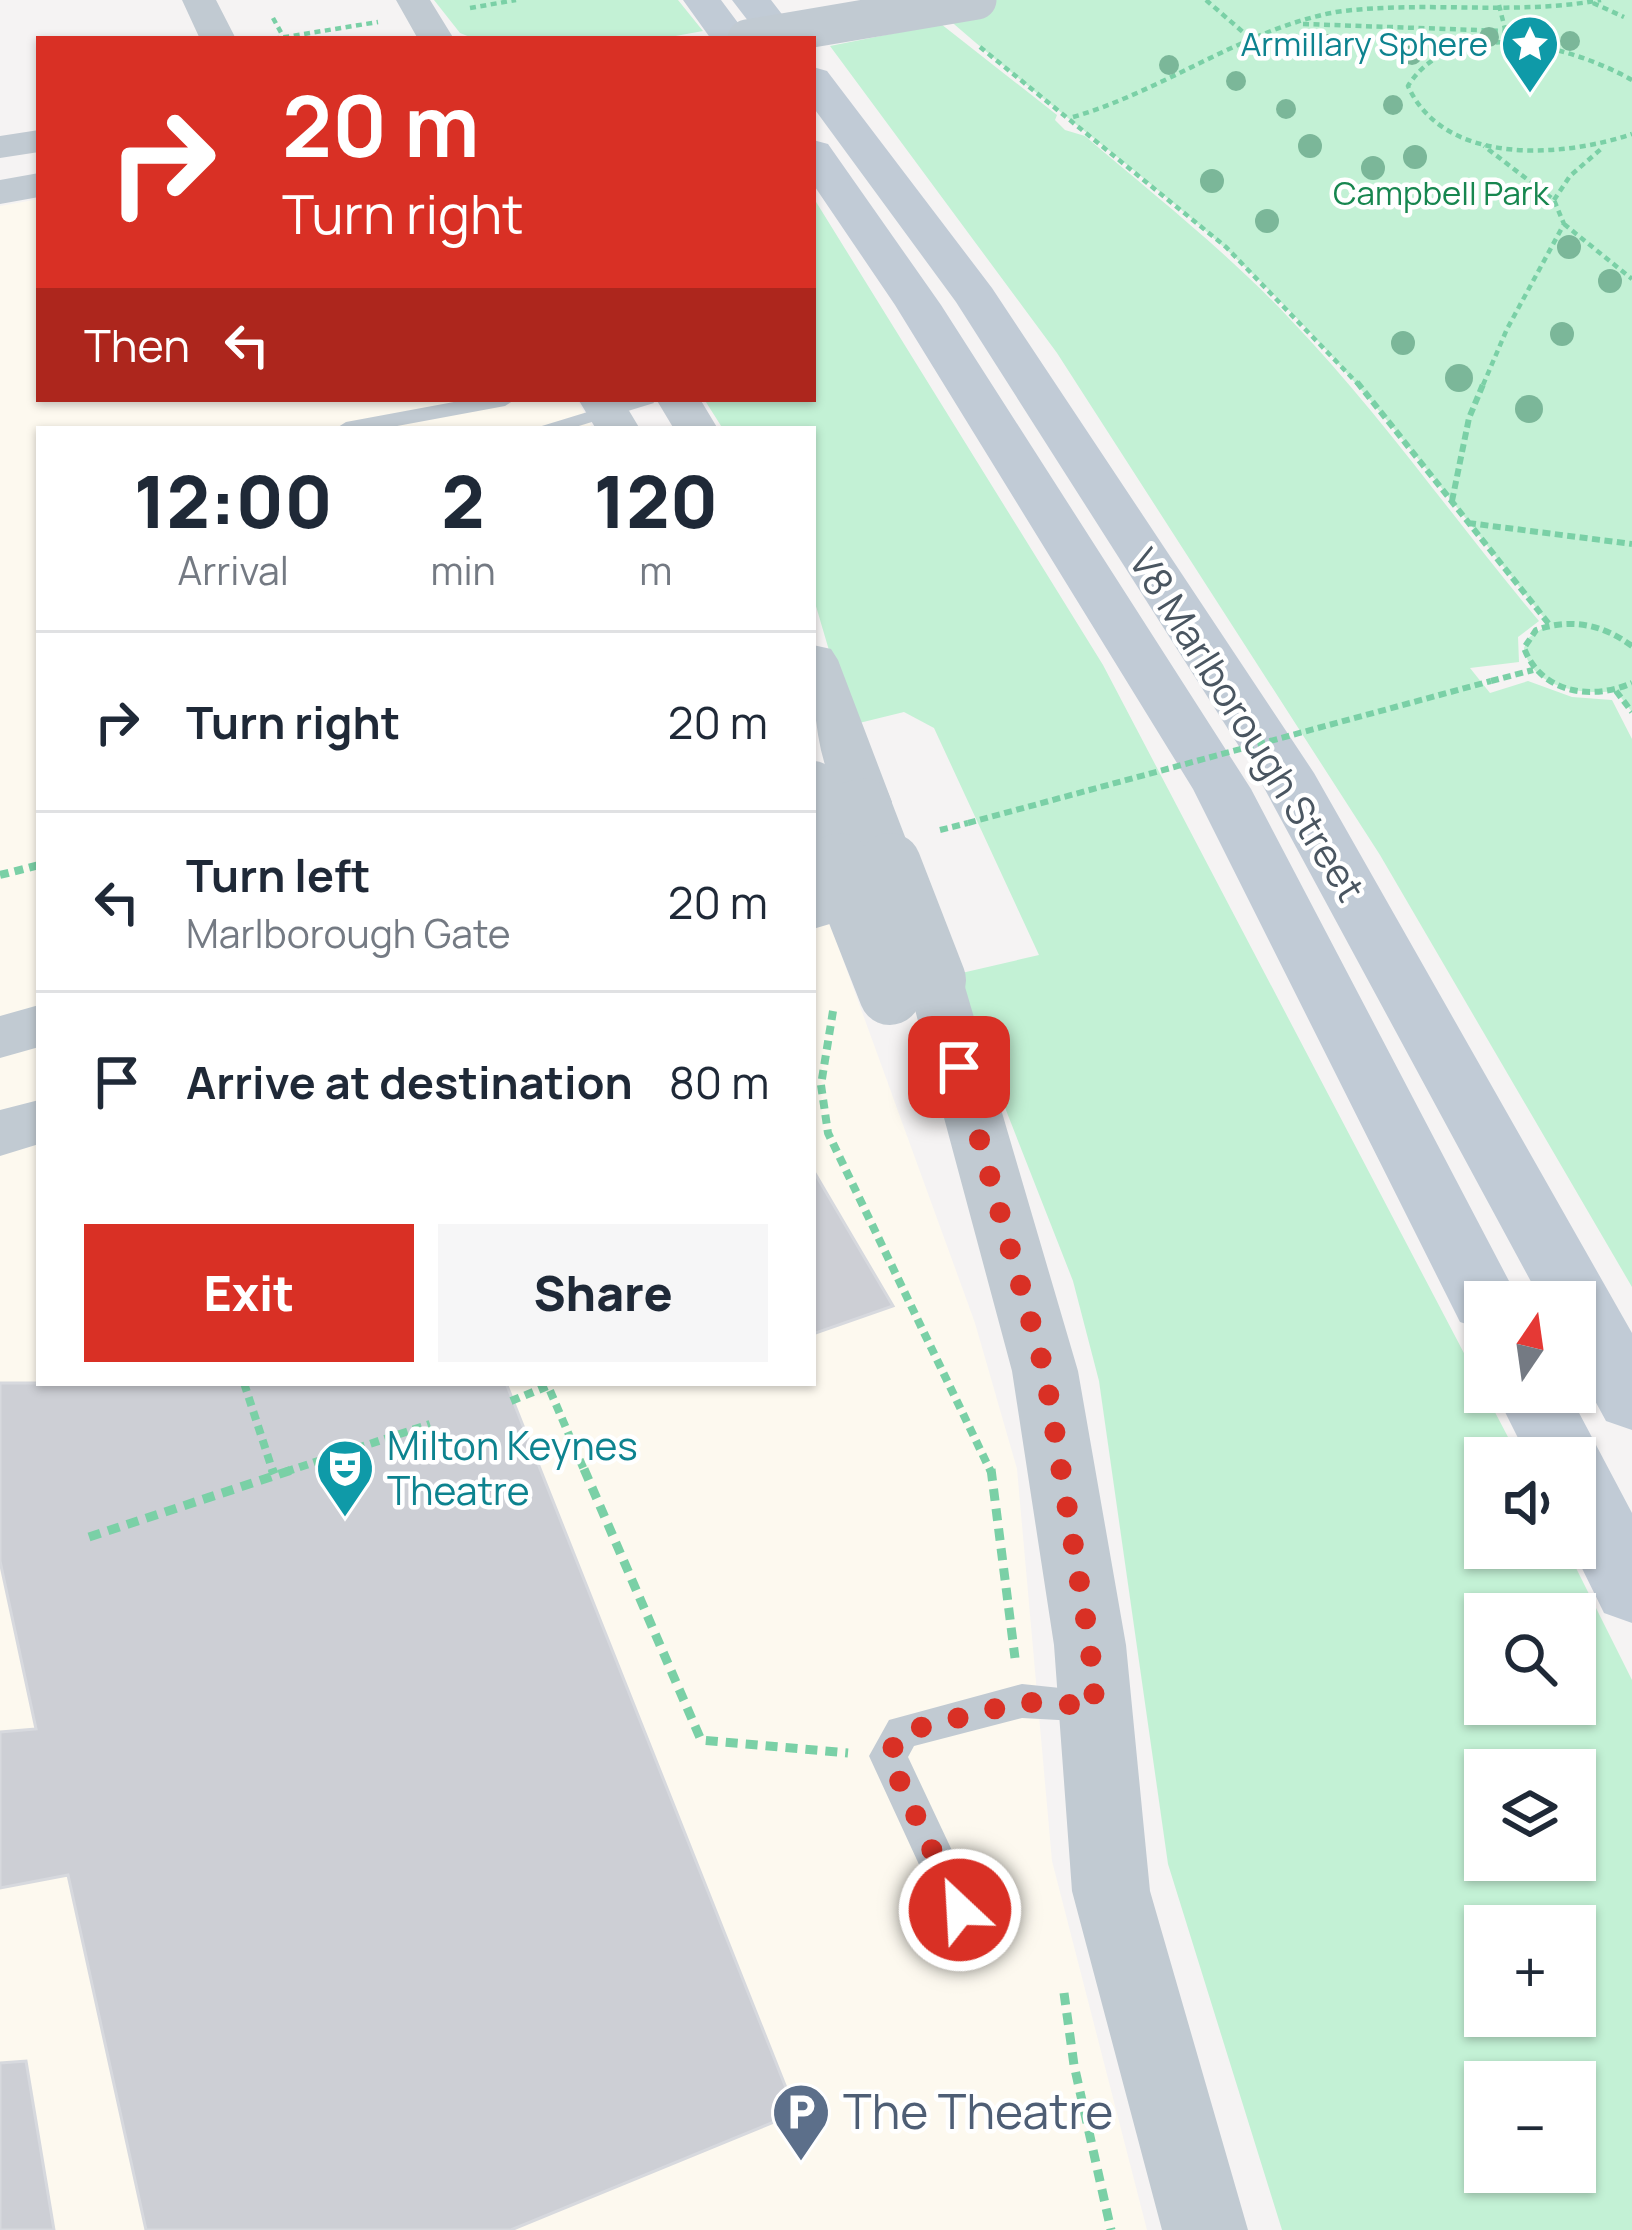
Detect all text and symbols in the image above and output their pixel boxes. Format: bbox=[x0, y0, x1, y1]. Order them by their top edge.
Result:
place icon: Armillary Sphere bbox=[1499, 13, 1561, 95]
place label: Armillary Sphere bbox=[1240, 21, 1488, 66]
text: 20 m bbox=[282, 67, 480, 182]
icon: right bbox=[84, 84, 240, 240]
park label: Campbell Park bbox=[1333, 170, 1551, 215]
text: Turn right bbox=[282, 176, 524, 250]
icon: left bbox=[214, 312, 280, 378]
text: Then bbox=[84, 314, 190, 376]
text: 12:00 bbox=[134, 451, 333, 550]
text: 2 bbox=[441, 451, 485, 550]
text: 120 bbox=[594, 451, 718, 550]
street label: V8 Marlborough Street bbox=[1117, 538, 1378, 911]
text: Arrival bbox=[178, 543, 289, 597]
text: min bbox=[430, 543, 496, 597]
text: m bbox=[639, 543, 672, 597]
icon: right bbox=[84, 689, 150, 755]
text: Turn right bbox=[186, 691, 400, 753]
text: 20 m bbox=[668, 691, 768, 753]
text: Turn left bbox=[186, 844, 371, 906]
icon: left bbox=[84, 869, 150, 935]
text: 20 m bbox=[668, 871, 768, 933]
text: Marlborough Gate bbox=[186, 906, 511, 960]
pin bbox=[908, 1016, 1010, 1118]
icon: arrive bbox=[926, 1034, 992, 1100]
icon: arrive bbox=[84, 1049, 150, 1115]
text: Arrive at destination bbox=[186, 1051, 633, 1113]
text: 80 m bbox=[669, 1051, 769, 1113]
button: Exit bbox=[84, 1224, 414, 1362]
button: Share bbox=[438, 1224, 768, 1362]
north arrow bbox=[1464, 1281, 1596, 1413]
map controls bbox=[1464, 1281, 1596, 2193]
place label: Milton Keynes Theatre bbox=[387, 1418, 638, 1517]
theatre icon: Milton Keynes Theatre bbox=[314, 1437, 376, 1519]
button: sound bbox=[1464, 1437, 1596, 1569]
button: search bbox=[1464, 1593, 1596, 1725]
button: layers bbox=[1464, 1749, 1596, 1881]
position arrow bbox=[897, 1847, 1023, 1973]
button: + bbox=[1464, 1905, 1596, 2037]
button: − bbox=[1464, 2061, 1596, 2193]
place label: The Theatre bbox=[843, 2078, 1113, 2143]
parking icon: The Theatre bbox=[770, 2081, 832, 2163]

